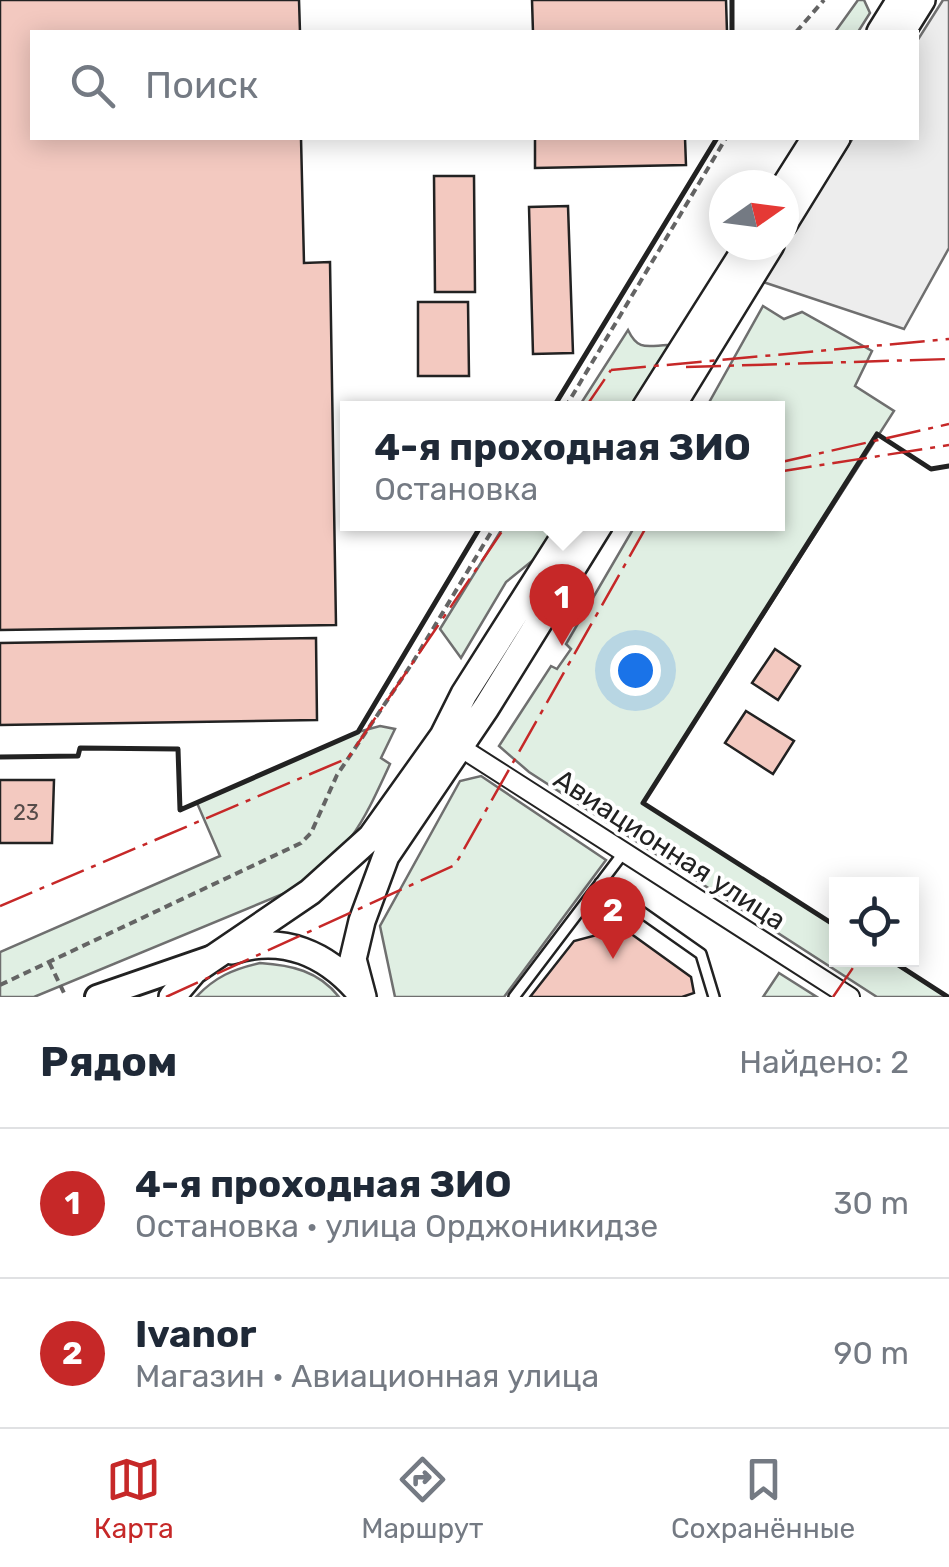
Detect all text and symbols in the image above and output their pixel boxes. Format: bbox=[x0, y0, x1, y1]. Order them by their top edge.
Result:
search box bbox=[30, 30, 919, 140]
icon: search bbox=[65, 58, 120, 113]
text: Поиск bbox=[145, 62, 258, 108]
north arrow bbox=[709, 170, 799, 260]
popup bbox=[340, 401, 785, 531]
text: 4-я проходная ЗИО bbox=[374, 424, 751, 470]
text: Остановка bbox=[374, 470, 538, 508]
pin: 1 bbox=[530, 564, 594, 646]
your location bbox=[610, 645, 661, 696]
street label: Авиационная улица bbox=[548, 762, 792, 937]
house number: 23 bbox=[13, 799, 39, 826]
pin: 2 bbox=[580, 876, 646, 959]
map controls bbox=[829, 877, 919, 967]
button: locate bbox=[829, 877, 919, 967]
text: Рядом bbox=[40, 1037, 177, 1087]
text: Найдено: 2 bbox=[739, 1043, 909, 1081]
text: 4-я проходная ЗИО bbox=[135, 1161, 512, 1207]
text: 1 bbox=[65, 1184, 80, 1222]
text: 30 m bbox=[833, 1184, 909, 1222]
text: Остановка · улица Орджоникидзе bbox=[135, 1207, 658, 1245]
text: Ivanor bbox=[135, 1311, 256, 1357]
text: 2 bbox=[62, 1334, 83, 1372]
text: 90 m bbox=[833, 1334, 909, 1372]
text: Магазин · Авиационная улица bbox=[135, 1357, 599, 1395]
tab: Карта bbox=[94, 1452, 174, 1545]
tab: Маршрут bbox=[361, 1452, 483, 1545]
tab: Сохранённые bbox=[671, 1452, 855, 1545]

